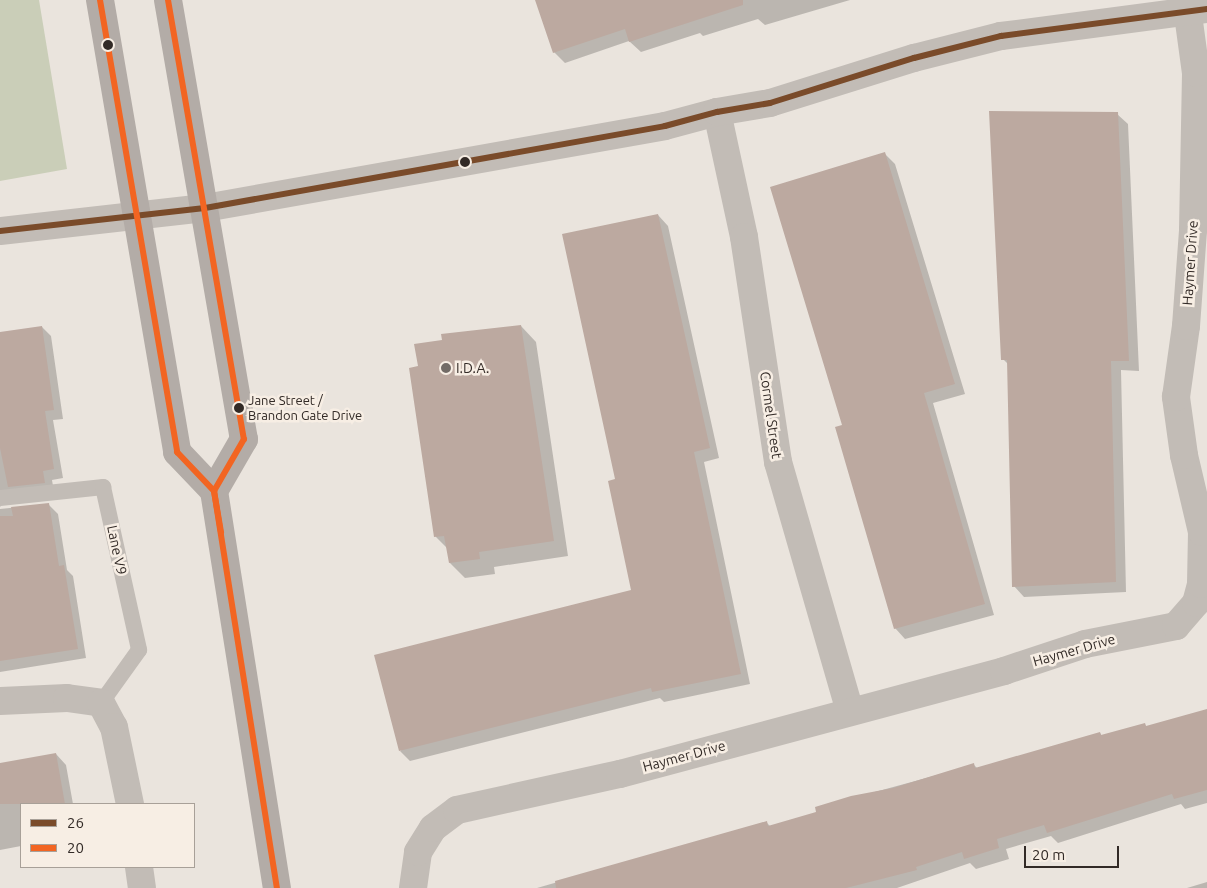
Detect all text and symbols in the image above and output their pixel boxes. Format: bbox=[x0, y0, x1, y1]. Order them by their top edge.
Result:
unlabelled marker bbox=[103, 40, 113, 50]
unlabelled marker bbox=[460, 157, 470, 167]
street label: Haymer Drive bbox=[1179, 220, 1201, 306]
place label: I.D.A. bbox=[456, 360, 489, 376]
marker: I.D.A. bbox=[440, 362, 452, 374]
street label: Cormel Street bbox=[757, 370, 785, 460]
place label: Jane Street / Brandon Gate Drive bbox=[248, 393, 362, 424]
marker: Jane Street / Brandon Gate Drive bbox=[234, 403, 244, 413]
street label: Lane V9 bbox=[104, 524, 130, 576]
street label: Haymer Drive bbox=[1031, 630, 1117, 670]
street label: Haymer Drive bbox=[641, 737, 727, 775]
legend bbox=[20, 803, 195, 868]
text: 26 bbox=[67, 814, 84, 831]
scale bar bbox=[1027, 836, 1122, 868]
text: 20 bbox=[67, 839, 84, 856]
text: 20 m bbox=[1032, 846, 1065, 863]

